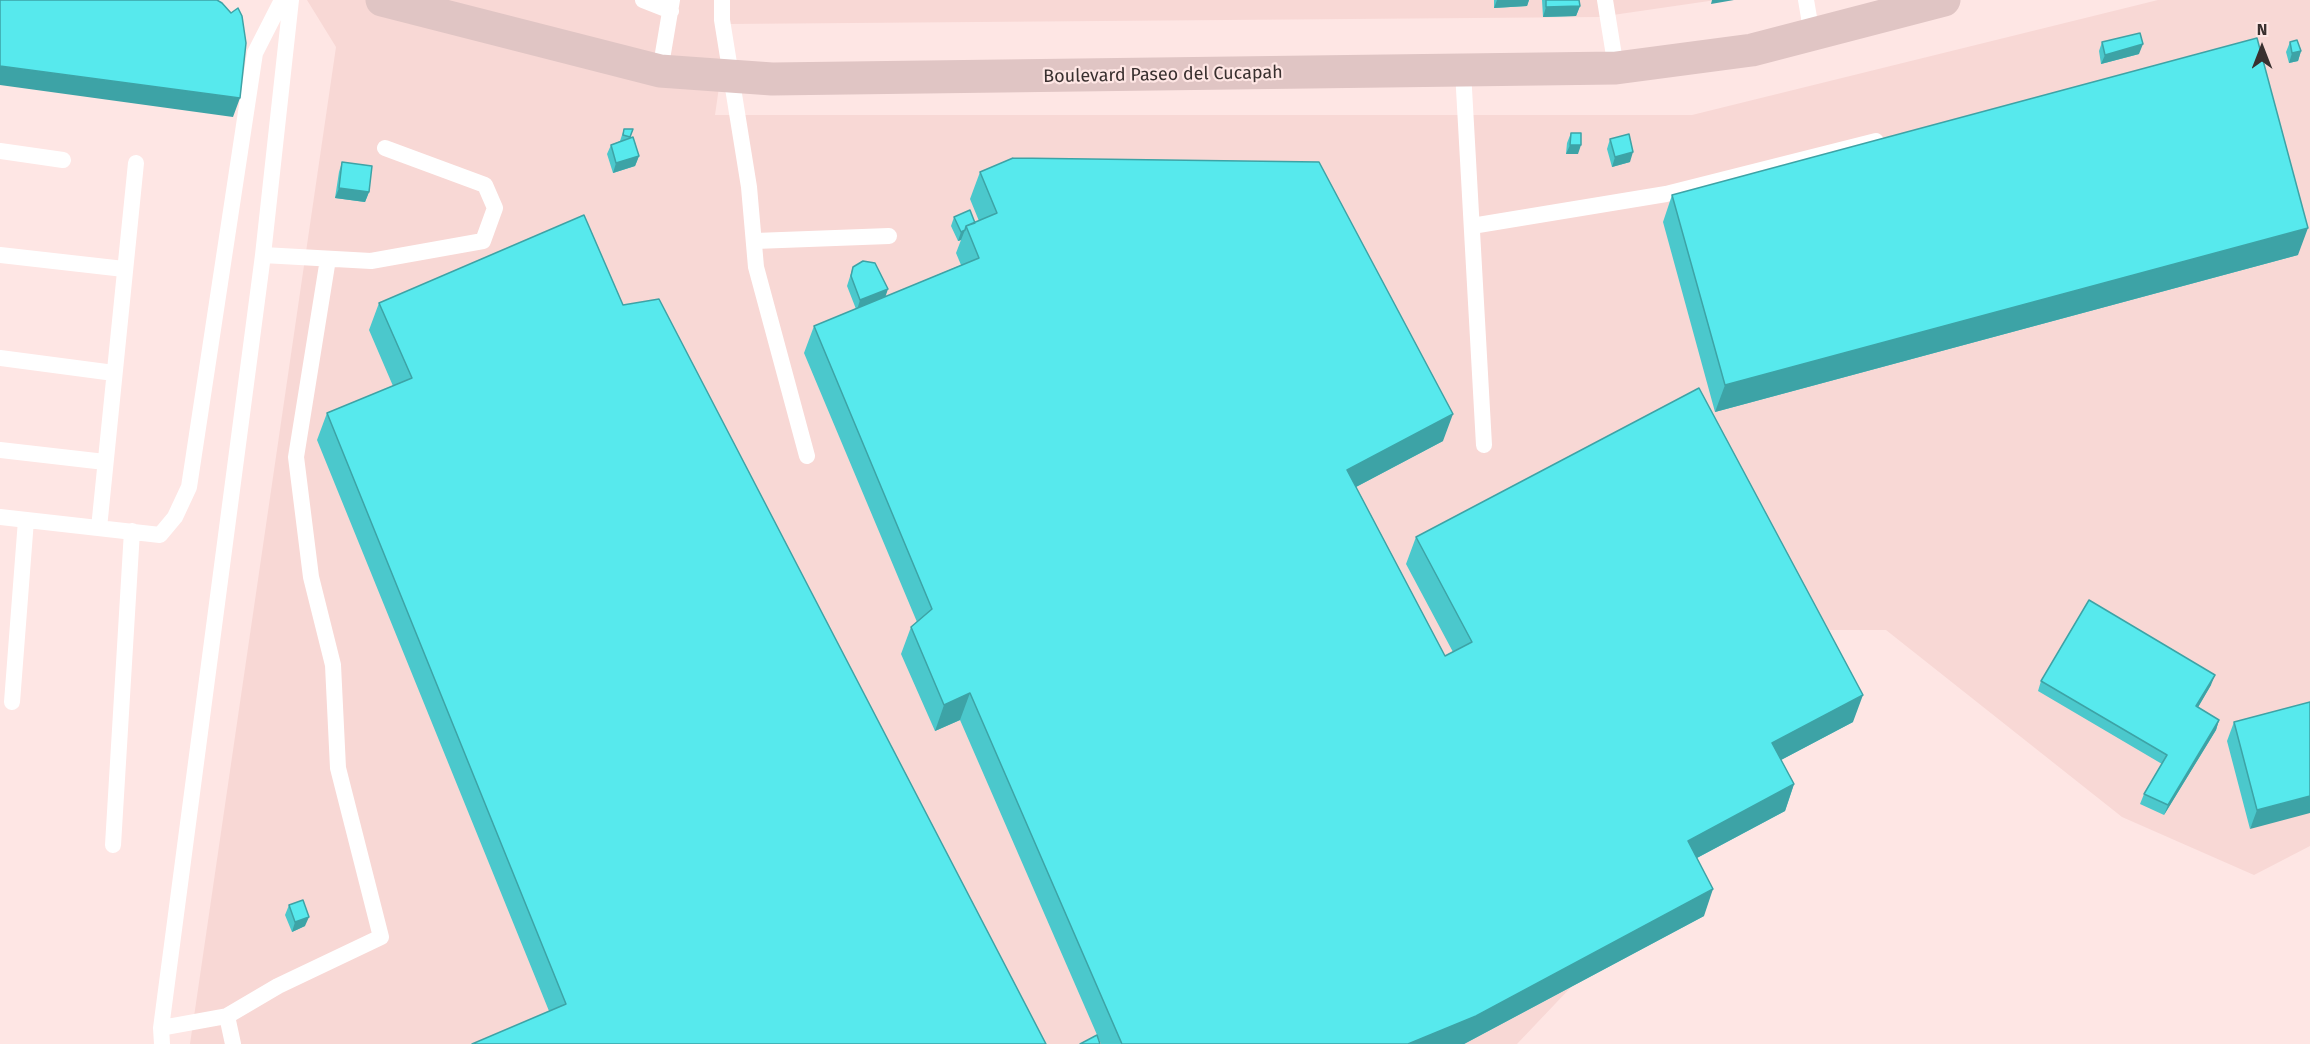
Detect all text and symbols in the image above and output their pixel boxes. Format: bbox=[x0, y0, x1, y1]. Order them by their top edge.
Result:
north arrow bbox=[2232, 18, 2292, 78]
text: N bbox=[2257, 20, 2267, 39]
street label: Boulevard Paseo del Cucapah bbox=[1043, 62, 1283, 88]

